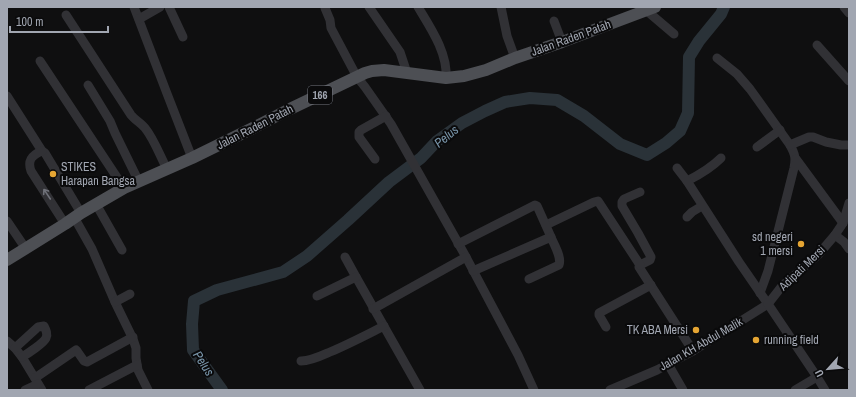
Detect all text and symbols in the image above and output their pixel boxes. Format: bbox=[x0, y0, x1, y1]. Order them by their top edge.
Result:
scale bar bbox=[10, 8, 108, 34]
text: 100 m bbox=[16, 14, 43, 30]
street label: Jalan Raden Patah bbox=[529, 16, 613, 60]
road number: 166 bbox=[308, 86, 332, 104]
street label: Jalan Raden Patah bbox=[214, 101, 296, 153]
water label: Pelus bbox=[431, 121, 462, 151]
place label: STIKES Harapan Bangsa bbox=[61, 159, 135, 189]
marker: STIKES Harapan Bangsa bbox=[48, 169, 58, 179]
one-way arrow bbox=[43, 189, 51, 200]
place label: sd negeri 1 mersi bbox=[752, 229, 793, 259]
marker: sd negeri 1 mersi bbox=[796, 239, 806, 249]
street label: Adipati Mersi bbox=[775, 242, 829, 295]
street label: Jalan KH Abdul Malik bbox=[656, 314, 746, 374]
place label: TK ABA Mersi bbox=[627, 322, 688, 338]
marker: TK ABA Mersi bbox=[691, 325, 701, 335]
place label: running field bbox=[764, 332, 819, 348]
marker: running field bbox=[751, 335, 761, 345]
water label: Pelus bbox=[189, 347, 218, 379]
north arrow bbox=[808, 349, 848, 389]
text: U bbox=[811, 367, 827, 380]

